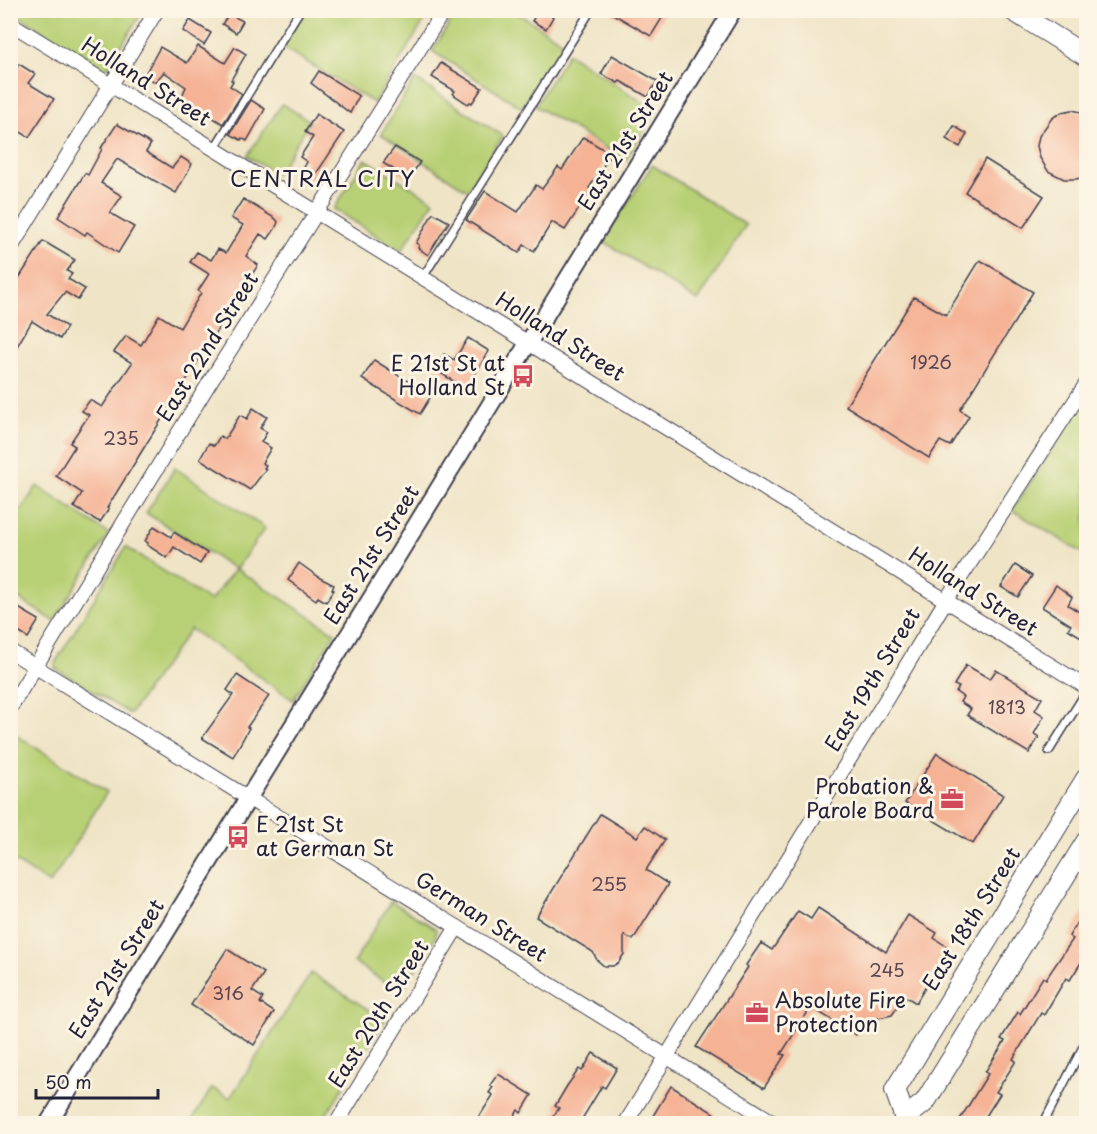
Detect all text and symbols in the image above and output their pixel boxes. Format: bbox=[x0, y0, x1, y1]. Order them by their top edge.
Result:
street label: Holland Street bbox=[76, 28, 218, 133]
street label: East 21st Street bbox=[569, 64, 680, 216]
district label: CENTRAL CITY bbox=[230, 161, 416, 194]
street label: East 22nd Street bbox=[147, 265, 265, 427]
street label: Holland Street bbox=[490, 283, 632, 388]
place label: E 21st St at Holland St bbox=[391, 346, 505, 402]
house number: 1926 bbox=[910, 348, 952, 375]
bus stop icon: E 21st St at Holland St bbox=[510, 363, 536, 389]
house number: 235 bbox=[103, 424, 139, 451]
street label: East 21st Street bbox=[315, 478, 426, 630]
street label: Holland Street bbox=[903, 538, 1045, 643]
street label: East 19th Street bbox=[816, 601, 927, 757]
house number: 1813 bbox=[988, 693, 1026, 720]
place label: Probation & Parole Board bbox=[806, 769, 934, 825]
office icon: Probation & Parole Board bbox=[939, 786, 965, 812]
place label: E 21st St at German St bbox=[256, 807, 394, 863]
bus stop icon: E 21st St at German St bbox=[225, 824, 251, 850]
street label: East 18th Street bbox=[913, 840, 1027, 996]
street label: German Street bbox=[410, 862, 554, 969]
house number: 255 bbox=[591, 870, 627, 897]
street label: East 21st Street bbox=[60, 892, 171, 1044]
street label: East 20th Street bbox=[319, 933, 436, 1093]
house number: 245 bbox=[869, 956, 905, 983]
house number: 316 bbox=[212, 979, 244, 1006]
place label: Absolute Fire Protection bbox=[775, 983, 906, 1039]
office icon: Absolute Fire Protection bbox=[744, 1000, 770, 1026]
scale bar bbox=[36, 1062, 158, 1100]
text: 50 m bbox=[45, 1068, 92, 1095]

